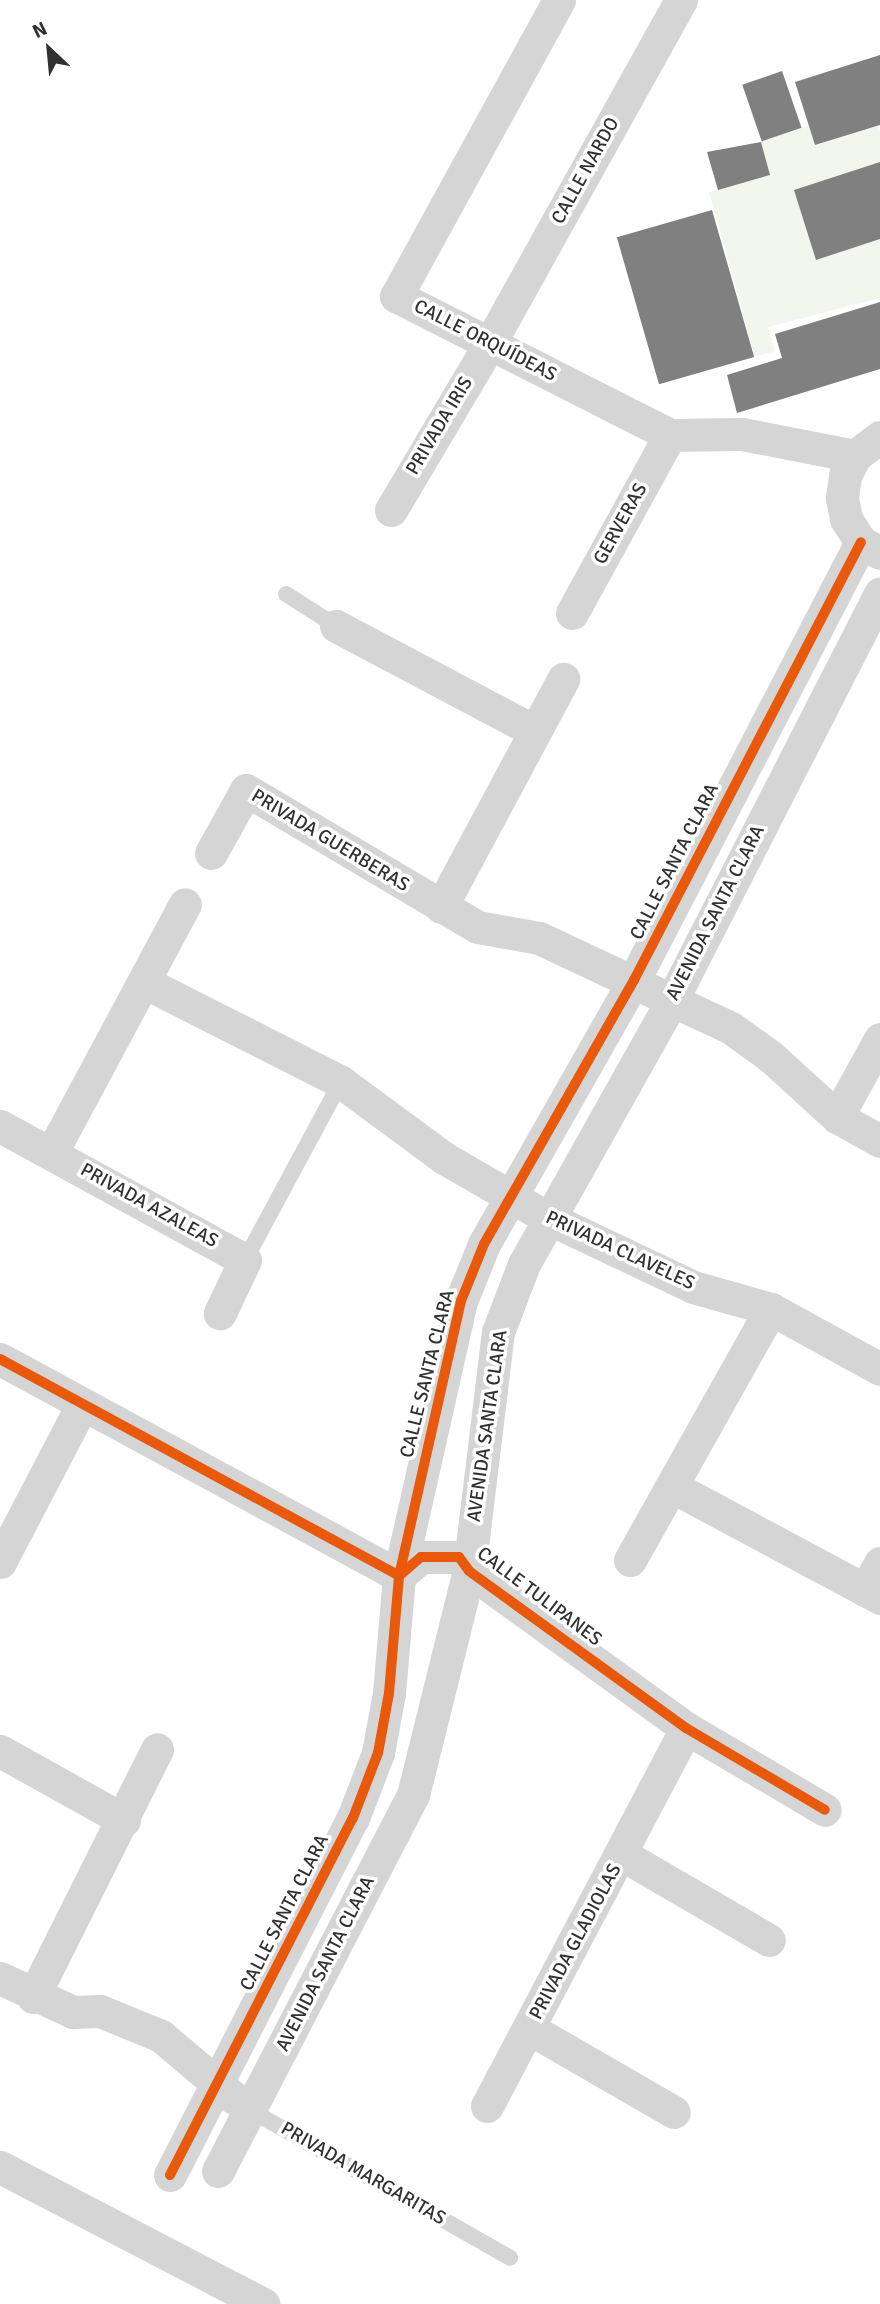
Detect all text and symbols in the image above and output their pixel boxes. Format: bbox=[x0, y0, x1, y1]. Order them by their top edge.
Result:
north arrow bbox=[14, 14, 84, 84]
text: N bbox=[29, 16, 51, 44]
street label: CALLE NARDO bbox=[547, 114, 625, 228]
street label: CALLE ORQUÍDEAS bbox=[410, 295, 560, 387]
street label: PRIVADA IRIS bbox=[402, 373, 478, 479]
street label: GERVERAS bbox=[589, 479, 653, 569]
street label: CALLE SANTA CLARA bbox=[626, 780, 724, 944]
street label: PRIVADA GUERBERAS bbox=[247, 785, 413, 897]
street label: AVENIDA SANTA CLARA bbox=[662, 822, 770, 1004]
street label: PRIVADA AZALEAS bbox=[76, 1159, 222, 1253]
street label: PRIVADA CLAVELES bbox=[542, 1206, 698, 1296]
street label: CALLE SANTA CLARA bbox=[396, 1288, 460, 1460]
street label: AVENIDA SANTA CLARA bbox=[463, 1329, 513, 1523]
street label: CALLE TULIPANES bbox=[472, 1543, 606, 1651]
street label: CALLE SANTA CLARA bbox=[236, 1831, 334, 1995]
street label: PRIVADA GLADIOLAS bbox=[525, 1860, 627, 2024]
street label: AVENIDA SANTA CLARA bbox=[272, 1873, 380, 2055]
street label: PRIVADA MARGARITAS bbox=[277, 2118, 449, 2230]

